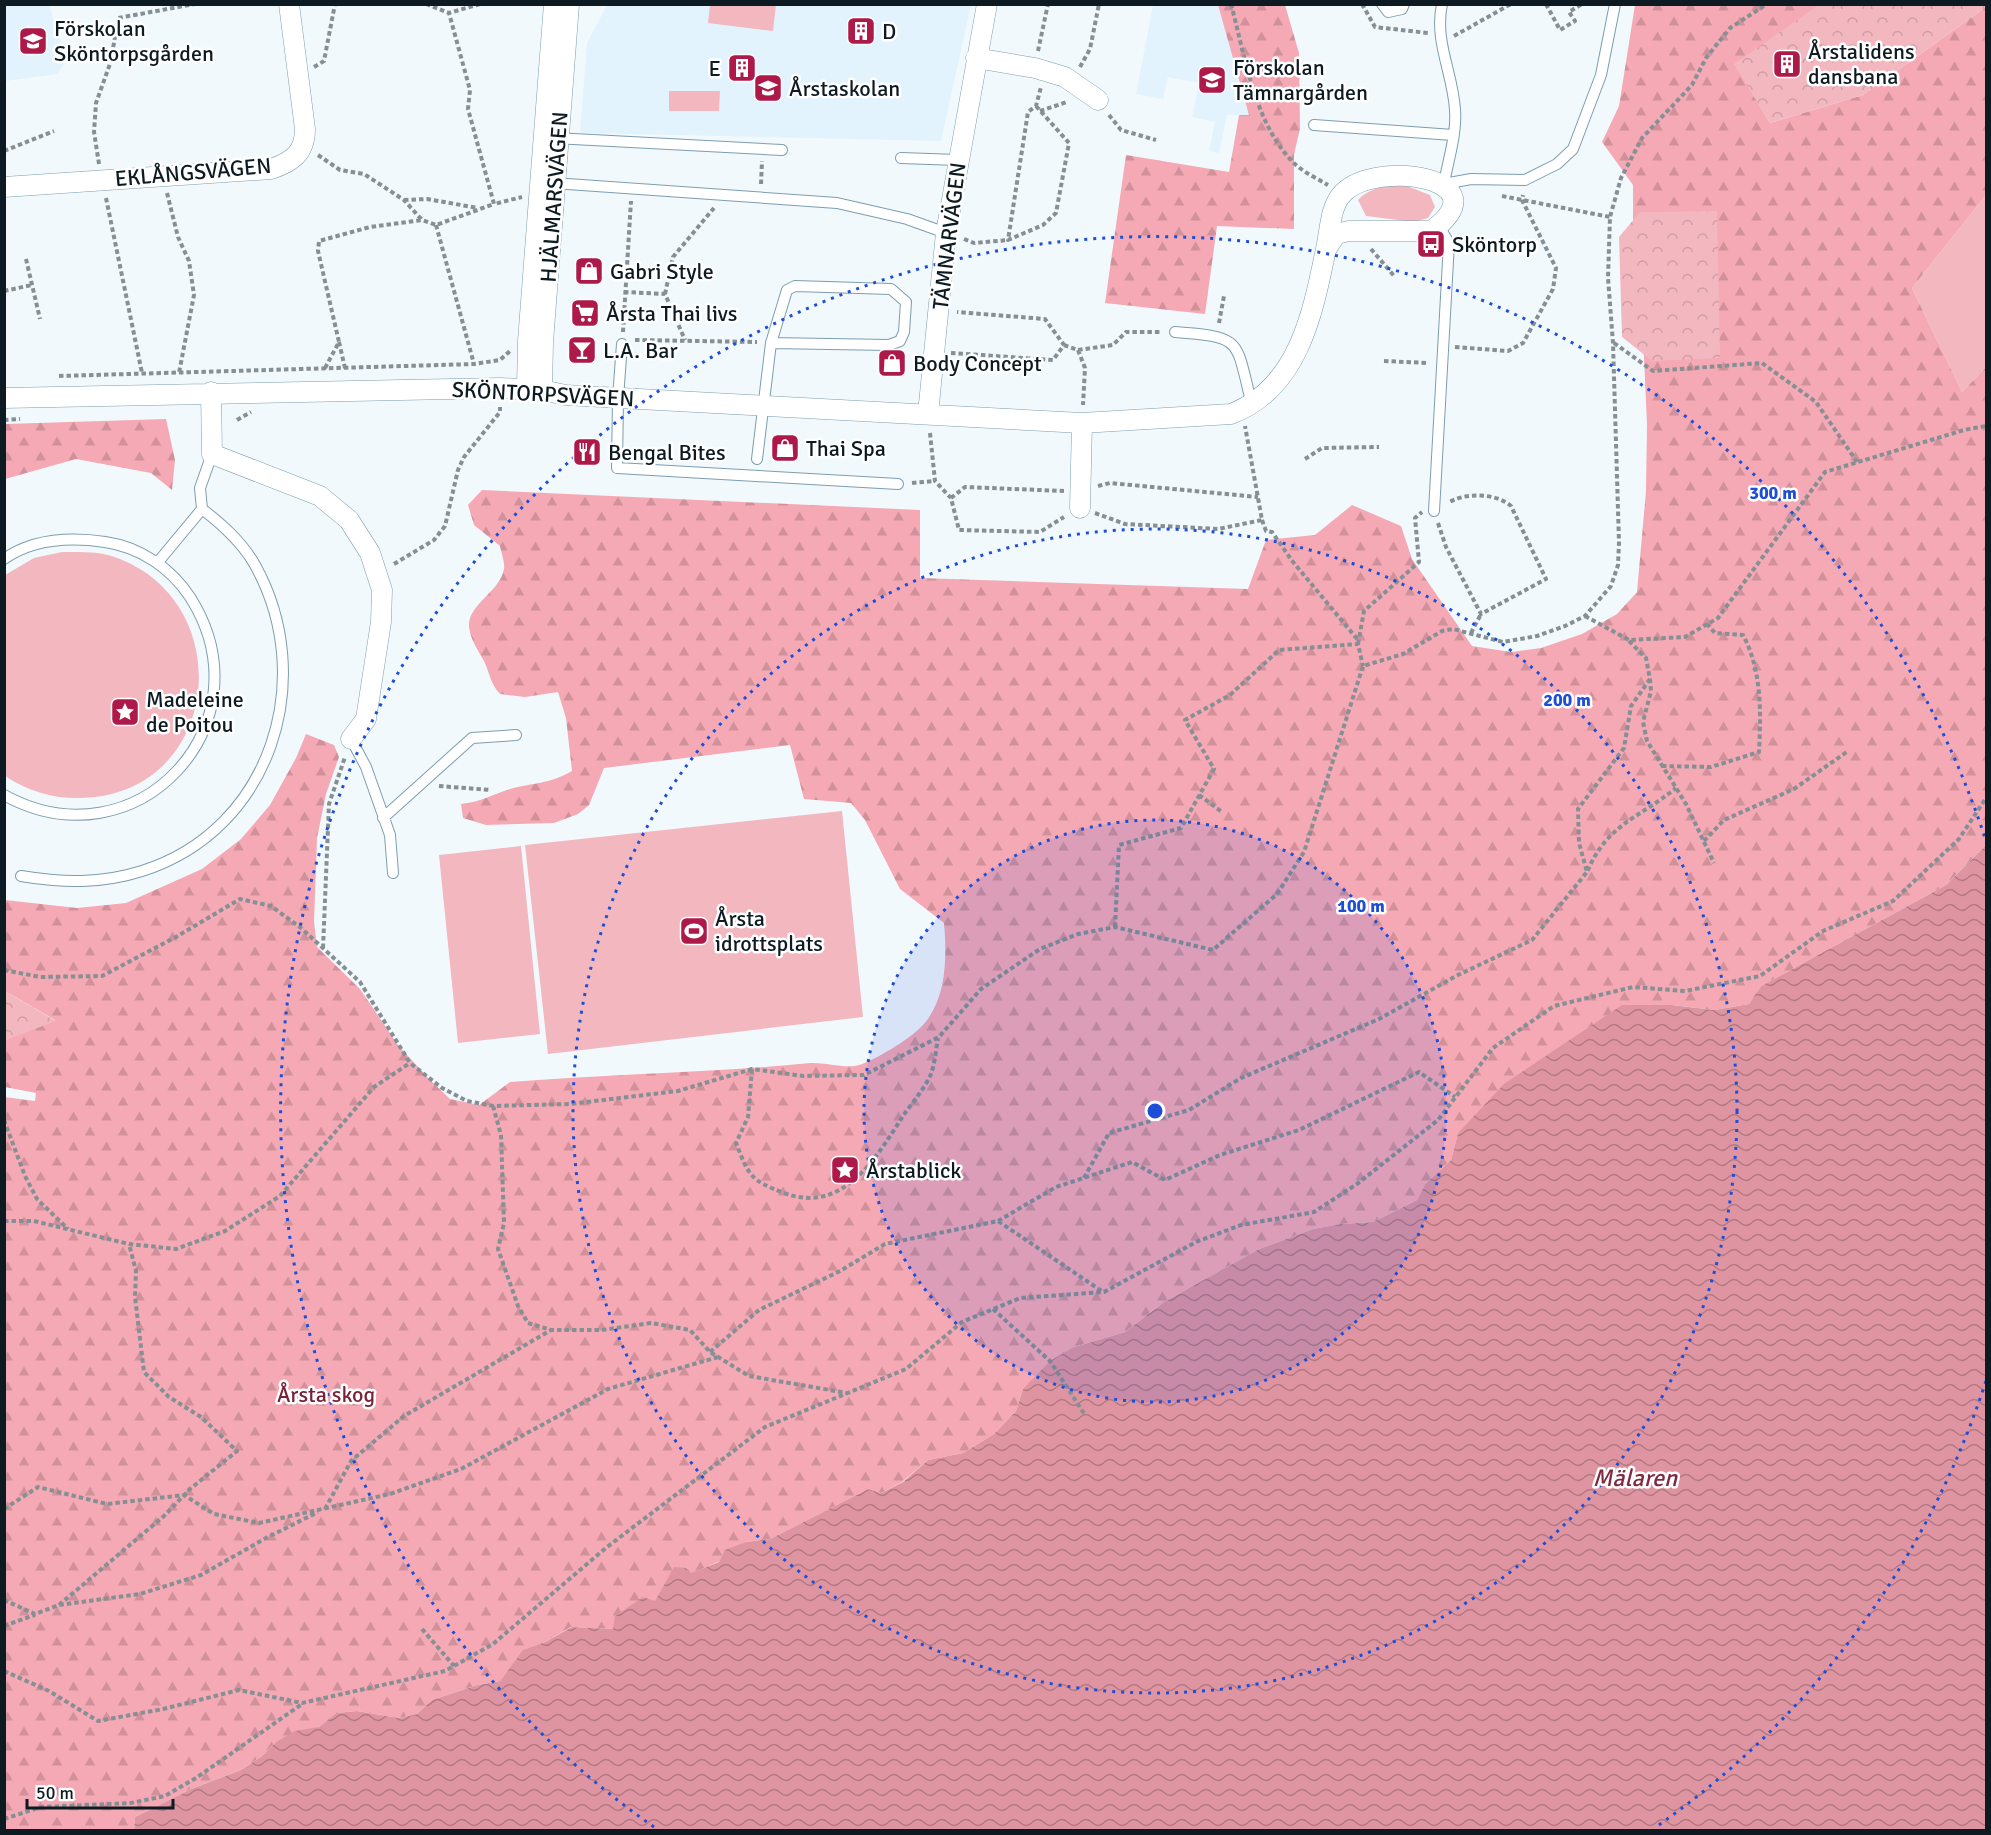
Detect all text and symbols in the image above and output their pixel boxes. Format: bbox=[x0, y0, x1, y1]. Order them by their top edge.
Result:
place label: Förskolan Sköntorpsgården bbox=[54, 15, 214, 67]
building icon: D bbox=[845, 15, 877, 47]
place label: D bbox=[882, 18, 896, 45]
school or university icon: Förskolan Sköntorpsgården bbox=[17, 25, 49, 57]
place label: Årstalidens dansbana bbox=[1808, 38, 1915, 90]
building icon: Årstalidens dansbana bbox=[1771, 48, 1803, 80]
building icon: E bbox=[726, 52, 758, 84]
place label: Förskolan Tämnargården bbox=[1233, 54, 1368, 106]
place label: E bbox=[709, 55, 721, 82]
school or university icon: Förskolan Tämnargården bbox=[1196, 64, 1228, 96]
school or university icon: Årstaskolan bbox=[752, 72, 784, 104]
place label: Årstaskolan bbox=[789, 75, 900, 102]
street label: HJÄLMARSVÄGEN bbox=[535, 111, 573, 283]
street label: EKLÅNGSVÄGEN bbox=[114, 152, 272, 192]
street label: TÄMNARVÄGEN bbox=[927, 161, 971, 311]
bus stop icon: Sköntorp bbox=[1415, 228, 1447, 260]
place label: Sköntorp bbox=[1452, 231, 1537, 258]
shop icon: Gabri Style bbox=[573, 255, 605, 287]
place label: Gabri Style bbox=[610, 258, 714, 285]
supermarket icon: Årsta Thai livs bbox=[569, 297, 601, 329]
place label: Årsta Thai livs bbox=[606, 300, 737, 327]
bar icon: L.A. Bar bbox=[566, 334, 598, 366]
place label: L.A. Bar bbox=[603, 337, 678, 364]
shop icon: Body Concept bbox=[876, 347, 908, 379]
place label: Body Concept bbox=[913, 350, 1042, 377]
street label: SKÖNTORPSVÄGEN bbox=[451, 376, 635, 412]
shop icon: Thai Spa bbox=[769, 432, 801, 464]
place label: Thai Spa bbox=[806, 435, 886, 462]
restaurant icon: Bengal Bites bbox=[571, 436, 603, 468]
place label: Bengal Bites bbox=[608, 439, 726, 466]
text: 300 m bbox=[1749, 482, 1797, 504]
place label: Madeleine de Poitou bbox=[146, 686, 244, 738]
text: 200 m bbox=[1543, 689, 1591, 711]
place icon: Madeleine de Poitou bbox=[109, 696, 141, 728]
text: 100 m bbox=[1337, 895, 1385, 917]
place label: Årsta idrottsplats bbox=[715, 905, 823, 957]
sports icon: Årsta idrottsplats bbox=[678, 915, 710, 947]
centre of rings bbox=[1145, 1101, 1165, 1121]
place icon: Årstablick bbox=[829, 1154, 861, 1186]
place label: Årstablick bbox=[866, 1157, 961, 1184]
park label: Årsta skog bbox=[277, 1381, 375, 1408]
water label: Mälaren bbox=[1593, 1463, 1678, 1493]
scale bar bbox=[27, 1772, 172, 1810]
text: 50 m bbox=[36, 1782, 74, 1804]

